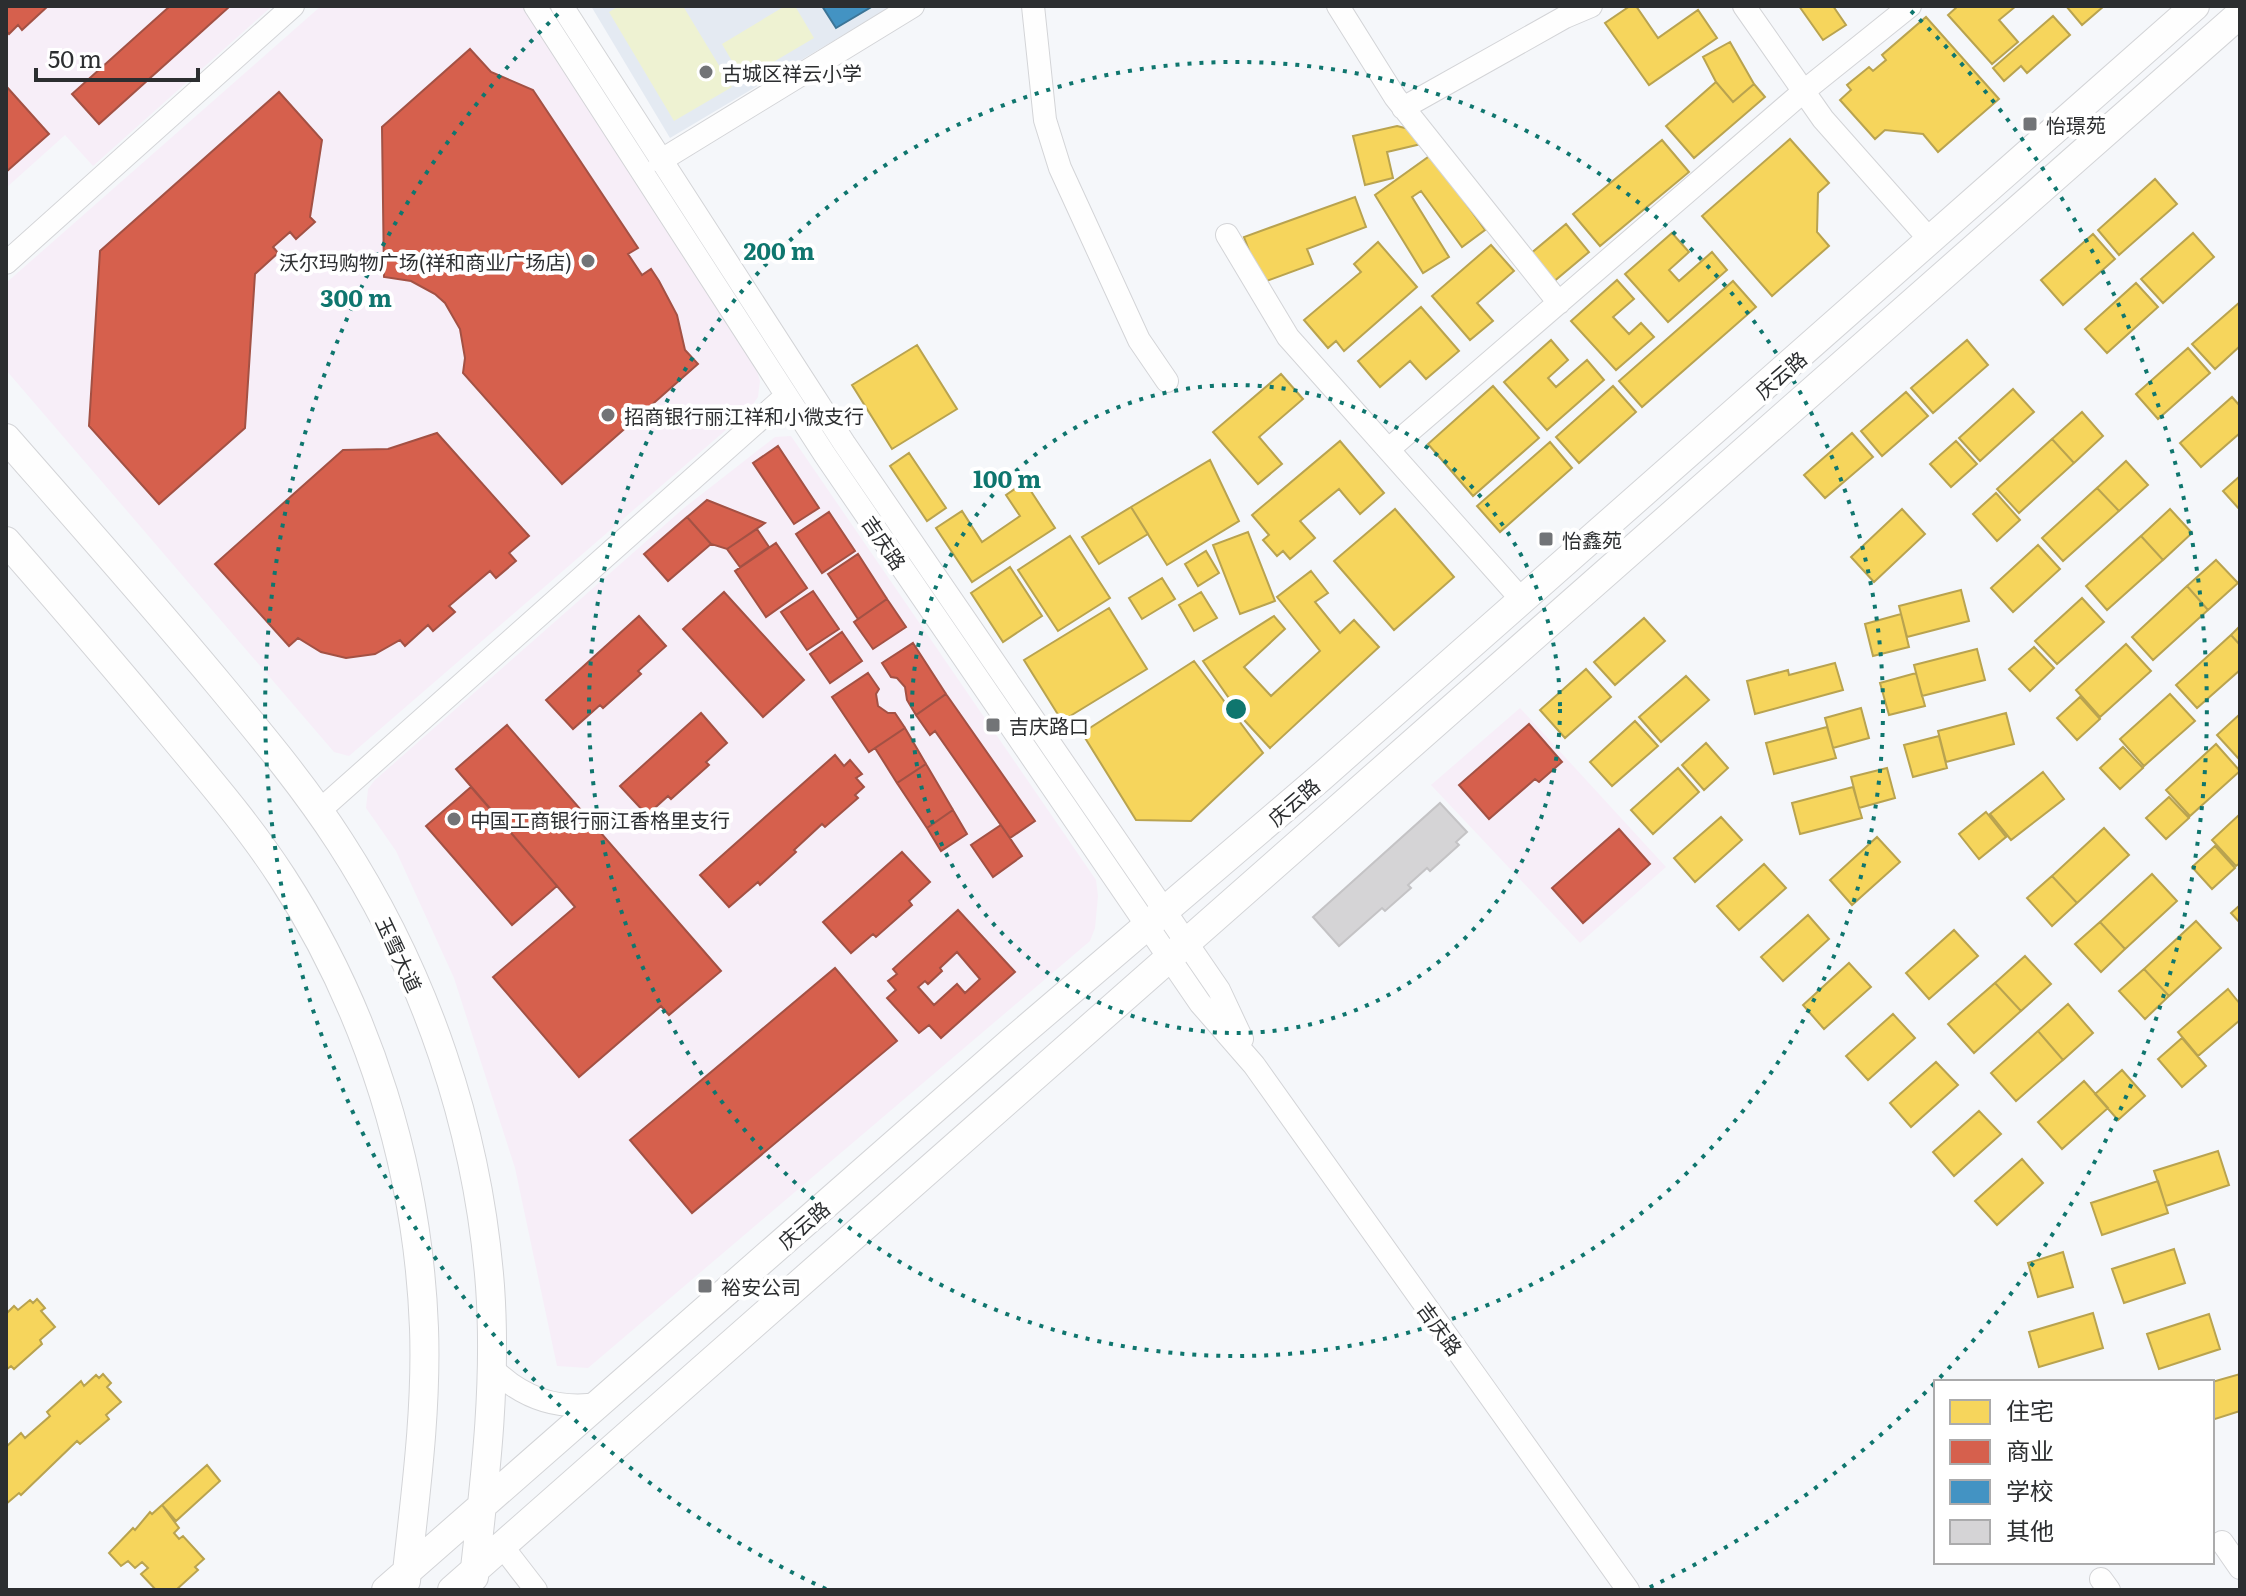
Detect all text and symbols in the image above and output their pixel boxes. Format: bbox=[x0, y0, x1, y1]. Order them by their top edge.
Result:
scale bar bbox=[36, 32, 198, 82]
text: 50 m bbox=[48, 40, 102, 75]
place label: 古城区祥云小学 bbox=[722, 57, 862, 87]
marker: 古城区祥云小学 bbox=[697, 63, 715, 81]
place label: 怡璟苑 bbox=[2046, 109, 2106, 139]
marker: 怡璟苑 bbox=[2021, 115, 2039, 133]
text: 200 m bbox=[743, 232, 815, 267]
place label: 沃尔玛购物广场(祥和商业广场店) bbox=[279, 246, 572, 276]
marker: 沃尔玛购物广场(祥和商业广场店) bbox=[579, 252, 597, 270]
text: 300 m bbox=[320, 279, 392, 314]
street label: 庆云路 bbox=[1748, 343, 1812, 405]
place label: 招商银行丽江祥和小微支行 bbox=[624, 400, 864, 430]
marker: 招商银行丽江祥和小微支行 bbox=[599, 406, 617, 424]
text: 100 m bbox=[973, 460, 1041, 495]
street label: 吉庆路 bbox=[856, 509, 914, 575]
place label: 怡鑫苑 bbox=[1562, 524, 1622, 554]
marker: 怡鑫苑 bbox=[1537, 530, 1555, 548]
centre of rings bbox=[1222, 695, 1250, 723]
place label: 吉庆路口 bbox=[1009, 710, 1089, 740]
marker: 吉庆路口 bbox=[984, 716, 1002, 734]
street label: 庆云路 bbox=[1261, 770, 1325, 832]
place label: 中国工商银行丽江香格里支行 bbox=[470, 804, 730, 834]
marker: 中国工商银行丽江香格里支行 bbox=[445, 810, 463, 828]
street label: 玉雪大道 bbox=[370, 911, 430, 997]
street label: 庆云路 bbox=[771, 1193, 835, 1255]
place label: 裕安公司 bbox=[721, 1271, 801, 1301]
marker: 裕安公司 bbox=[696, 1277, 714, 1295]
street label: 吉庆路 bbox=[1411, 1295, 1471, 1361]
legend bbox=[1934, 1380, 2214, 1564]
text: 住宅 bbox=[2006, 1392, 2054, 1427]
text: 商业 bbox=[2006, 1432, 2054, 1467]
text: 学校 bbox=[2006, 1472, 2054, 1507]
text: 其他 bbox=[2006, 1512, 2054, 1547]

